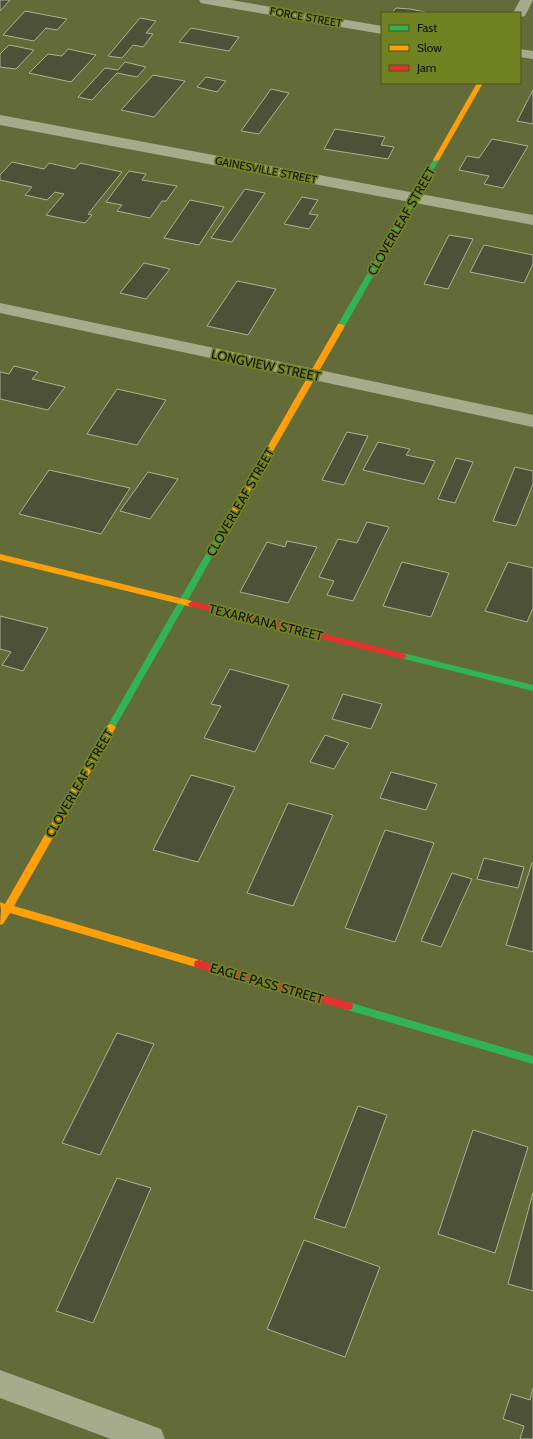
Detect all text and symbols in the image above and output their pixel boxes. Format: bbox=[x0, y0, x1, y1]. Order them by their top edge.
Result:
street label: FORCE STREET bbox=[269, 4, 343, 30]
legend bbox=[381, 12, 521, 84]
text: Fast bbox=[417, 20, 437, 35]
text: Slow bbox=[417, 40, 442, 55]
text: Jam bbox=[416, 60, 436, 75]
street label: GAINESVILLE STREET bbox=[214, 153, 318, 187]
street label: CLOVERLEAF STREET bbox=[364, 164, 439, 278]
street label: LONGVIEW STREET bbox=[210, 346, 322, 384]
street label: CLOVERLEAF STREET bbox=[203, 445, 278, 559]
street label: TEXARKANA STREET bbox=[207, 600, 325, 644]
street label: CLOVERLEAF STREET bbox=[42, 726, 117, 840]
street label: EAGLE PASS STREET bbox=[208, 959, 326, 1007]

